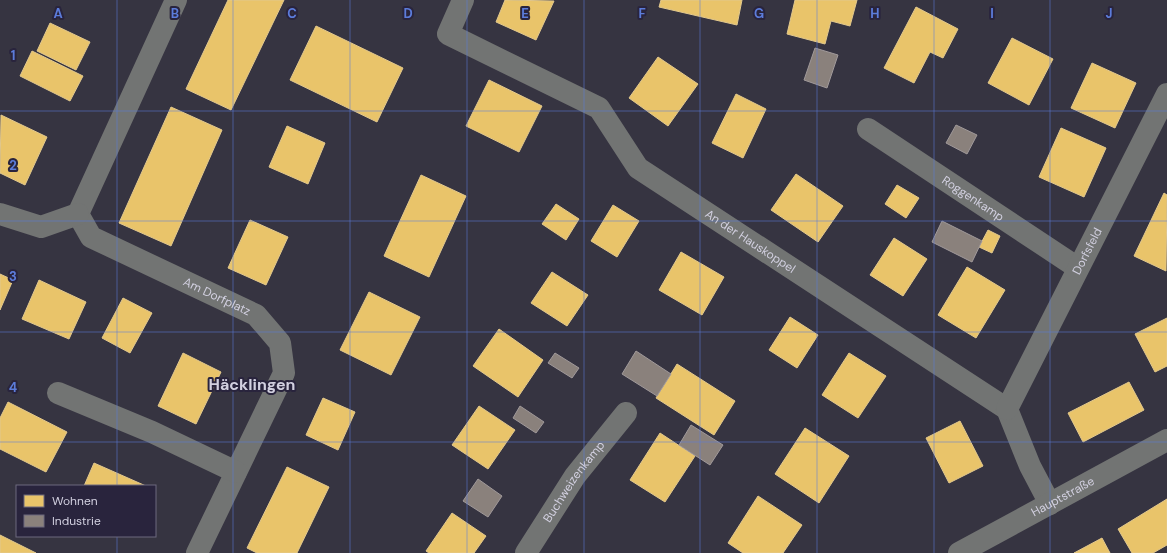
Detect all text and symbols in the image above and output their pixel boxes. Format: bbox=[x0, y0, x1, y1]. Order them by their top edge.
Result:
text: A bbox=[53, 5, 63, 22]
text: B bbox=[171, 5, 179, 22]
text: C bbox=[287, 5, 297, 22]
text: D bbox=[403, 5, 413, 22]
text: E bbox=[521, 5, 529, 22]
text: F bbox=[638, 5, 646, 22]
text: G bbox=[754, 5, 764, 22]
text: H bbox=[870, 5, 880, 22]
text: I bbox=[990, 5, 994, 22]
text: J bbox=[1105, 5, 1113, 22]
text: 1 bbox=[11, 47, 15, 64]
text: 2 bbox=[9, 157, 17, 174]
street label: Roggenkamp bbox=[939, 172, 1007, 225]
street label: An der Hauskoppel bbox=[702, 206, 799, 277]
street label: Dorfsfeld bbox=[1069, 225, 1106, 277]
text: 3 bbox=[9, 268, 17, 285]
street label: Am Dorfplatz bbox=[181, 274, 253, 319]
district label: Häcklingen bbox=[208, 374, 296, 395]
text: 4 bbox=[9, 379, 17, 396]
street label: Buchweizenkamp bbox=[540, 438, 608, 525]
street label: Hauptstraße bbox=[1028, 473, 1097, 520]
legend bbox=[16, 485, 156, 537]
text: Wohnen bbox=[52, 493, 98, 509]
text: Industrie bbox=[52, 513, 101, 529]

